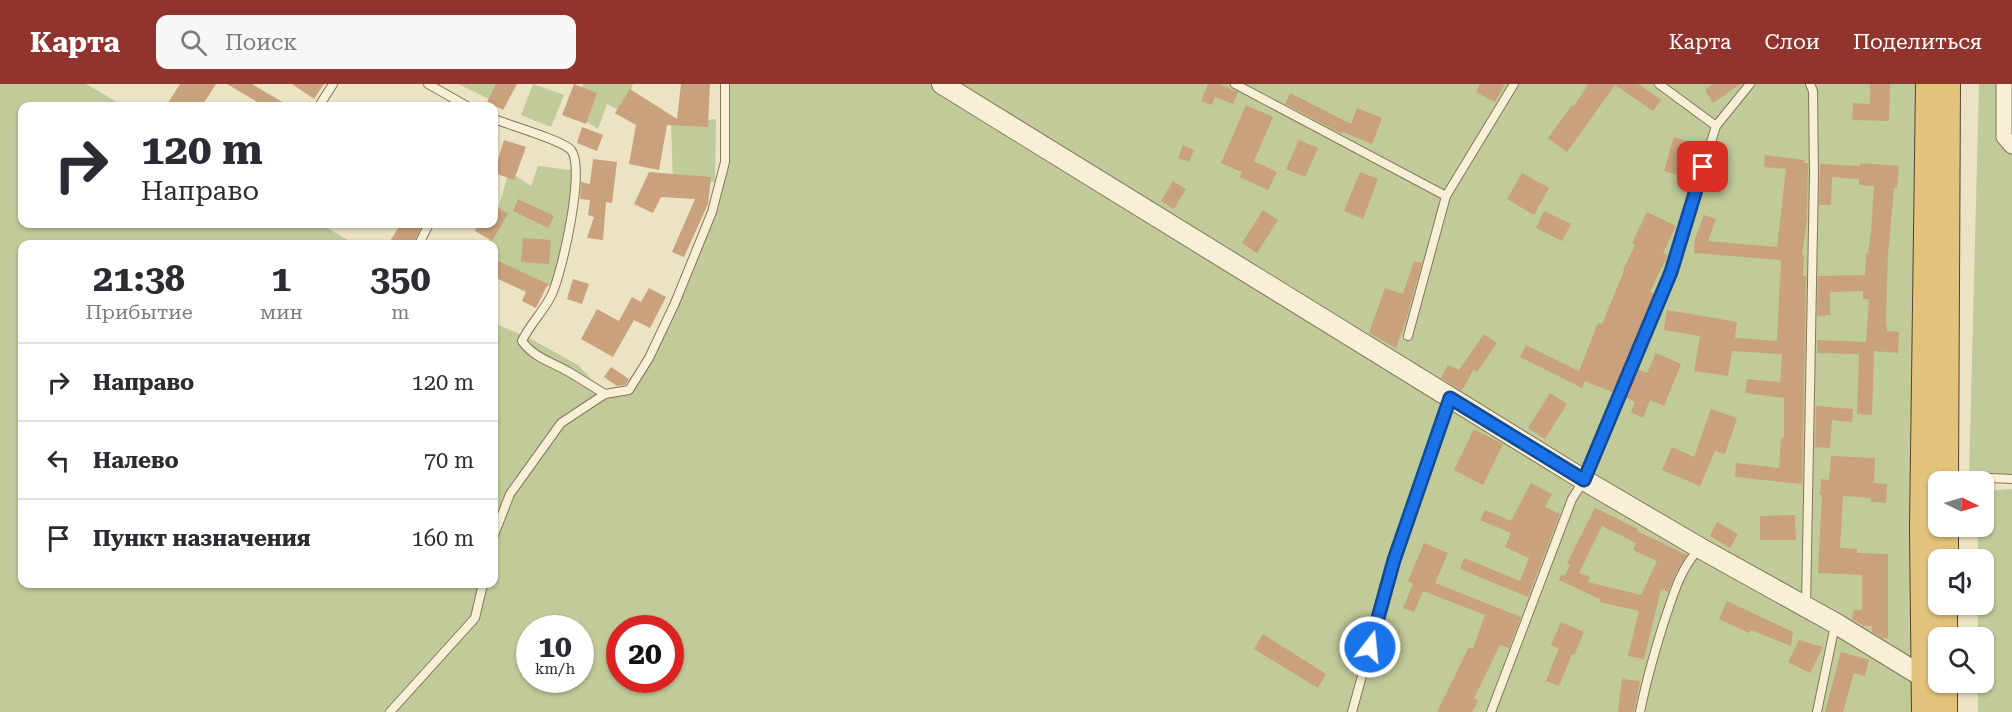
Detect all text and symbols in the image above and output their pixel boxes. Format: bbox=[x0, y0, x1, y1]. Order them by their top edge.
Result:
search box bbox=[156, 15, 576, 69]
text: Карта bbox=[30, 26, 120, 59]
icon: search bbox=[177, 26, 210, 59]
text: Поиск bbox=[225, 30, 297, 55]
text: Карта bbox=[1669, 30, 1732, 54]
text: Слои bbox=[1765, 30, 1820, 54]
text: Поделиться bbox=[1853, 30, 1982, 54]
text: 120 m bbox=[141, 125, 263, 174]
icon: right bbox=[42, 126, 120, 204]
pin bbox=[1677, 141, 1728, 192]
icon: arrive bbox=[1686, 150, 1719, 183]
text: Направо bbox=[141, 175, 259, 207]
text: 21:38 bbox=[93, 258, 185, 300]
text: 1 bbox=[271, 258, 291, 300]
text: 350 bbox=[370, 258, 431, 300]
text: Прибытие bbox=[85, 300, 193, 324]
text: мин bbox=[260, 300, 303, 324]
text: m bbox=[391, 300, 409, 324]
icon: right bbox=[42, 366, 75, 399]
text: Направо bbox=[93, 370, 194, 395]
text: 120 m bbox=[411, 370, 474, 395]
icon: left bbox=[42, 444, 75, 477]
text: Налево bbox=[93, 448, 179, 473]
text: 70 m bbox=[424, 448, 474, 473]
north arrow bbox=[1928, 471, 1994, 537]
map controls bbox=[1928, 471, 1994, 693]
icon: arrive bbox=[42, 522, 75, 555]
text: Пункт назначения bbox=[93, 526, 311, 551]
text: 160 m bbox=[411, 526, 474, 551]
button: sound bbox=[1928, 549, 1994, 615]
speed limit sign: 20 bbox=[606, 615, 684, 693]
position arrow bbox=[1338, 615, 1402, 679]
button: search bbox=[1928, 627, 1994, 693]
text: 10 bbox=[538, 629, 572, 664]
text: km/h bbox=[535, 660, 575, 678]

